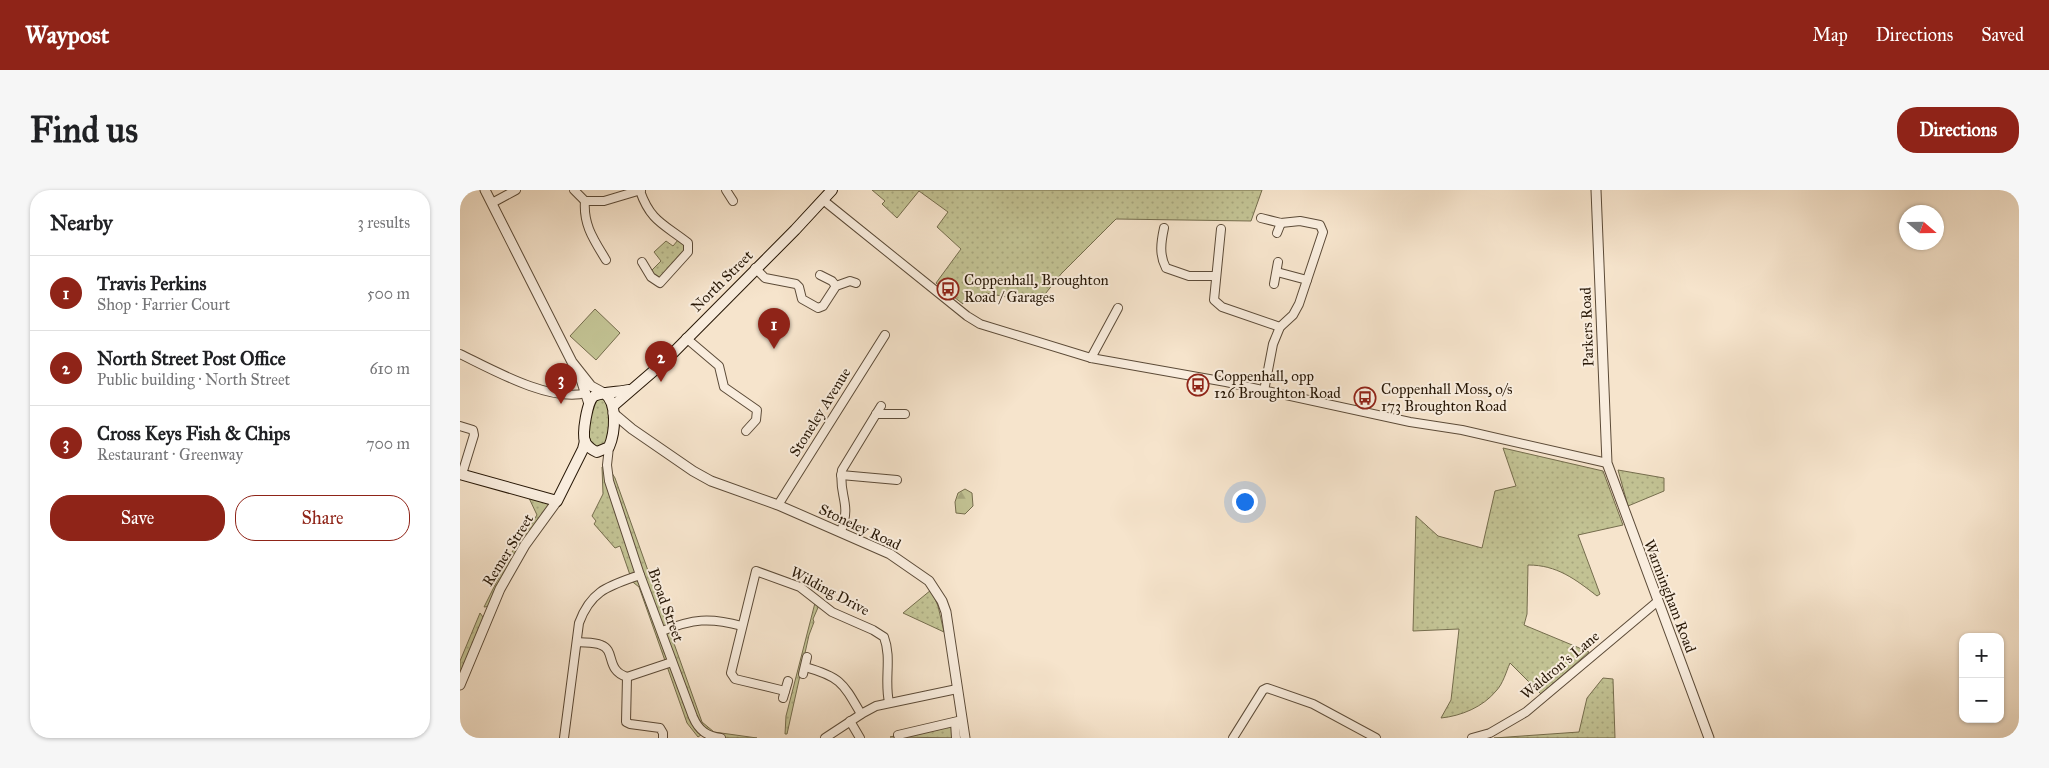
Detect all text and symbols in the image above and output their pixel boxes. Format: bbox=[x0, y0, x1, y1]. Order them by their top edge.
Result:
text: Waypost bbox=[25, 20, 109, 50]
text: Map bbox=[1812, 24, 1848, 46]
text: Directions bbox=[1876, 24, 1953, 46]
text: Saved bbox=[1981, 24, 2024, 46]
button: Directions bbox=[1897, 107, 2019, 153]
text: Find us bbox=[30, 109, 138, 152]
north arrow bbox=[1899, 205, 1944, 250]
text: Nearby bbox=[50, 210, 113, 236]
text: 3 results bbox=[357, 213, 410, 232]
street label: North Street bbox=[687, 246, 757, 316]
place label: Coppenhall, Broughton Road / Garages bbox=[964, 271, 1109, 306]
text: Travis Perkins bbox=[97, 272, 207, 295]
bus stop icon: Coppenhall, Broughton Road / Garages bbox=[936, 277, 960, 301]
text: 1 bbox=[63, 284, 69, 303]
text: 500 m bbox=[367, 284, 410, 303]
street label: Parkers Road bbox=[1577, 286, 1597, 367]
text: Shop · Farrier Court bbox=[97, 295, 230, 314]
pin: 1 bbox=[758, 308, 790, 349]
pin: 2 bbox=[645, 341, 677, 382]
text: North Street Post Office bbox=[97, 347, 286, 370]
text: 2 bbox=[62, 359, 70, 378]
text: 610 m bbox=[369, 359, 410, 378]
pin: 3 bbox=[545, 363, 577, 404]
street label: Stoneley Avenue bbox=[785, 364, 855, 460]
place label: Coppenhall, opp 126 Broughton Road bbox=[1214, 367, 1341, 402]
text: Public building · North Street bbox=[97, 370, 290, 389]
bus stop icon: Coppenhall, opp 126 Broughton Road bbox=[1186, 373, 1210, 397]
place label: Coppenhall Moss, o/s 173 Broughton Road bbox=[1381, 380, 1512, 415]
bus stop icon: Coppenhall Moss, o/s 173 Broughton Road bbox=[1353, 386, 1377, 410]
text: Cross Keys Fish & Chips bbox=[97, 422, 290, 445]
text: 3 bbox=[63, 434, 69, 453]
text: 700 m bbox=[366, 434, 410, 453]
text: Restaurant · Greenway bbox=[97, 445, 243, 464]
your location bbox=[1232, 489, 1258, 515]
button: Save bbox=[50, 495, 225, 541]
button: Share bbox=[235, 495, 410, 541]
street label: Stoneley Road bbox=[816, 500, 904, 554]
street label: Remer Street bbox=[479, 510, 538, 589]
street label: Warmingham Road bbox=[1640, 537, 1700, 656]
street label: Wilding Drive bbox=[787, 563, 873, 619]
street label: Broad Street bbox=[644, 566, 688, 645]
street label: Waldron's Lane bbox=[1517, 627, 1603, 703]
map controls bbox=[1959, 633, 2004, 723]
button: + bbox=[1959, 633, 2004, 678]
button: − bbox=[1959, 678, 2004, 723]

